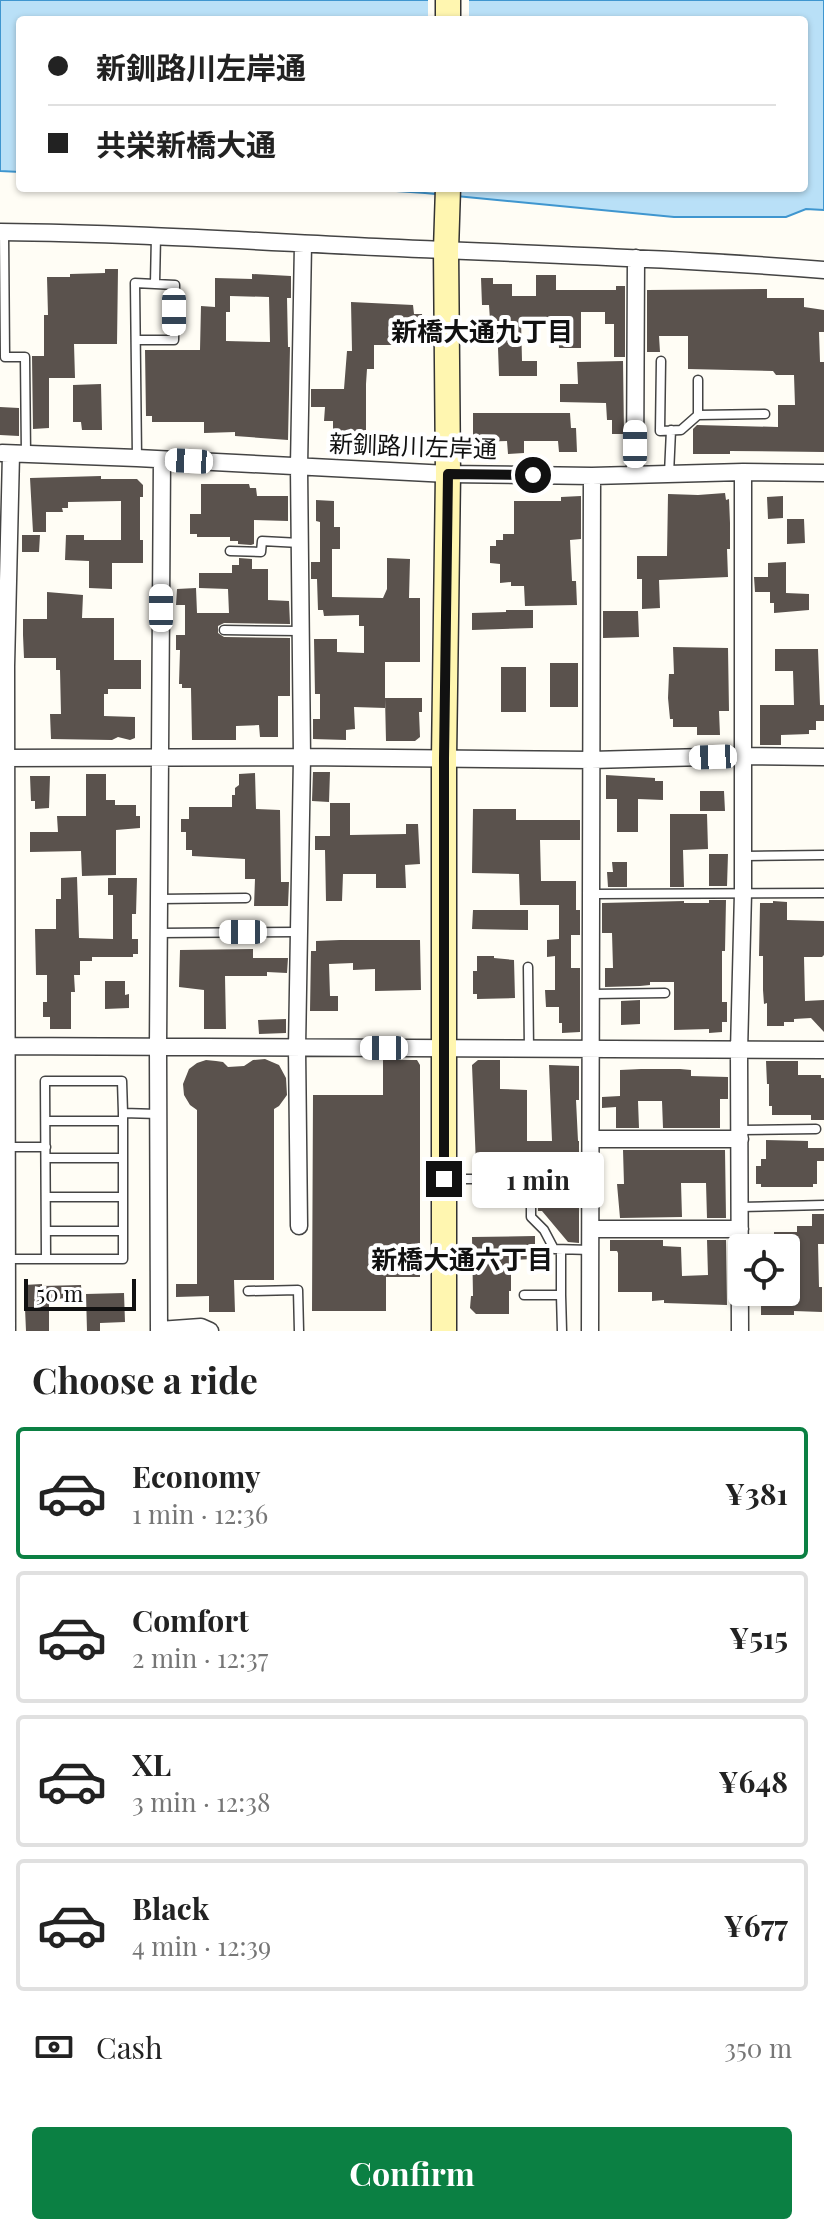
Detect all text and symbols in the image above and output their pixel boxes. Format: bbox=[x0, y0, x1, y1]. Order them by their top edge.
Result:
text: 新釧路川左岸通 bbox=[96, 47, 306, 87]
text: 共栄新橋大通 bbox=[96, 124, 276, 164]
car bbox=[162, 288, 186, 336]
district label: 新橋大通九丁目 bbox=[391, 313, 573, 348]
car bbox=[623, 420, 647, 468]
street label: 新釧路川左岸通 bbox=[329, 426, 498, 464]
car bbox=[164, 448, 214, 474]
route start bbox=[515, 457, 551, 493]
car bbox=[149, 584, 173, 632]
car bbox=[689, 744, 737, 770]
car bbox=[219, 920, 267, 944]
car bbox=[360, 1036, 408, 1060]
callout: 1 min bbox=[472, 1151, 604, 1207]
route end bbox=[426, 1161, 462, 1197]
text: 1 min bbox=[506, 1162, 570, 1197]
map controls bbox=[728, 1234, 800, 1306]
button: locate bbox=[728, 1234, 800, 1306]
district label: 新橋大通六丁目 bbox=[371, 1241, 553, 1276]
scale bar bbox=[24, 1275, 136, 1311]
text: 50 m bbox=[36, 1278, 83, 1308]
text: Choose a ride bbox=[32, 1355, 258, 1403]
text: Economy bbox=[132, 1456, 261, 1496]
icon: car bbox=[36, 1457, 108, 1529]
text: ¥381 bbox=[725, 1473, 788, 1513]
text: 1 min · 12:36 bbox=[132, 1496, 268, 1531]
text: Comfort bbox=[132, 1600, 249, 1640]
icon: car bbox=[36, 1601, 108, 1673]
text: ¥515 bbox=[729, 1617, 788, 1657]
text: 2 min · 12:37 bbox=[132, 1640, 268, 1675]
text: XL bbox=[132, 1744, 171, 1784]
icon: car bbox=[36, 1745, 108, 1817]
text: ¥648 bbox=[718, 1761, 788, 1801]
text: 3 min · 12:38 bbox=[132, 1784, 270, 1819]
text: Black bbox=[132, 1888, 209, 1928]
icon: car bbox=[36, 1889, 108, 1961]
text: ¥677 bbox=[724, 1905, 788, 1945]
text: 4 min · 12:39 bbox=[132, 1928, 271, 1963]
icon: cash bbox=[32, 2025, 76, 2069]
text: Cash bbox=[96, 2027, 163, 2067]
text: 350 m bbox=[724, 2030, 792, 2065]
button: Confirm bbox=[32, 2127, 792, 2219]

